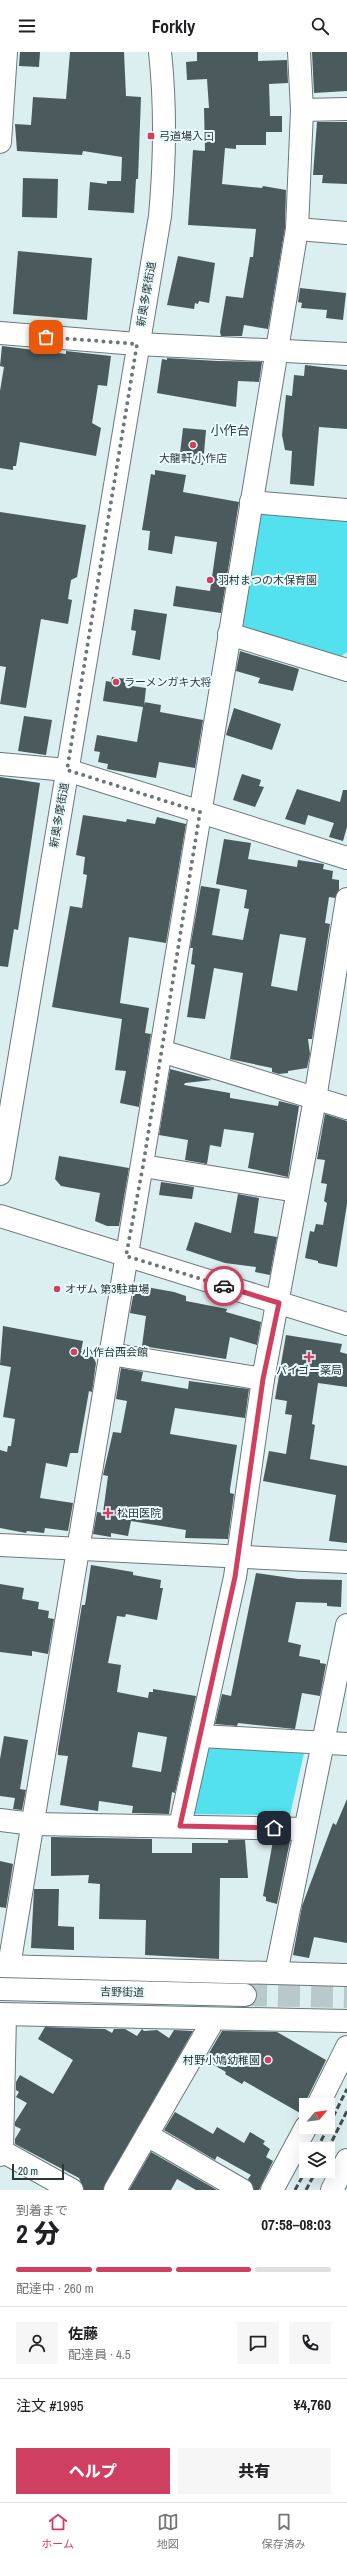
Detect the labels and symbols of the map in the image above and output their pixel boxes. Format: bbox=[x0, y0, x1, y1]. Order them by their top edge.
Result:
place label: 弓道場入口 bbox=[159, 129, 214, 143]
marker: 弓道場入口 bbox=[146, 131, 156, 141]
street label: 新奥多摩街道 bbox=[133, 260, 159, 328]
pin bbox=[29, 320, 63, 354]
district label: 小作台 bbox=[210, 422, 250, 439]
marker: 大龍軒 小作店 bbox=[188, 440, 198, 450]
place label: 大龍軒 小作店 bbox=[159, 451, 227, 465]
place label: 羽村まつの木保育園 bbox=[218, 573, 317, 587]
marker: 羽村まつの木保育園 bbox=[205, 575, 215, 585]
place label: ラーメンガキ大将 bbox=[124, 675, 212, 689]
marker: ラーメンガキ大将 bbox=[111, 677, 121, 687]
street label: 新奥多摩街道 bbox=[46, 781, 72, 849]
courier bbox=[204, 1266, 244, 1306]
place label: オザム 第3駐車場 bbox=[65, 1282, 149, 1296]
marker: オザム 第3駐車場 bbox=[52, 1284, 62, 1294]
place label: 小作台西会館 bbox=[82, 1345, 148, 1359]
marker: 小作台西会館 bbox=[69, 1347, 79, 1357]
marker: バイゴー薬局 bbox=[304, 1352, 314, 1362]
place label: バイゴー薬局 bbox=[276, 1363, 342, 1377]
place label: 松田医院 bbox=[117, 1506, 161, 1520]
marker: 松田医院 bbox=[102, 1507, 114, 1519]
pin bbox=[257, 1811, 291, 1845]
street label: 吉野街道 bbox=[100, 1985, 144, 1999]
place label: 村野小鳩幼稚園 bbox=[183, 2053, 260, 2067]
marker: 村野小鳩幼稚園 bbox=[263, 2055, 273, 2065]
north arrow bbox=[299, 2098, 335, 2134]
scale bar bbox=[12, 2162, 64, 2181]

